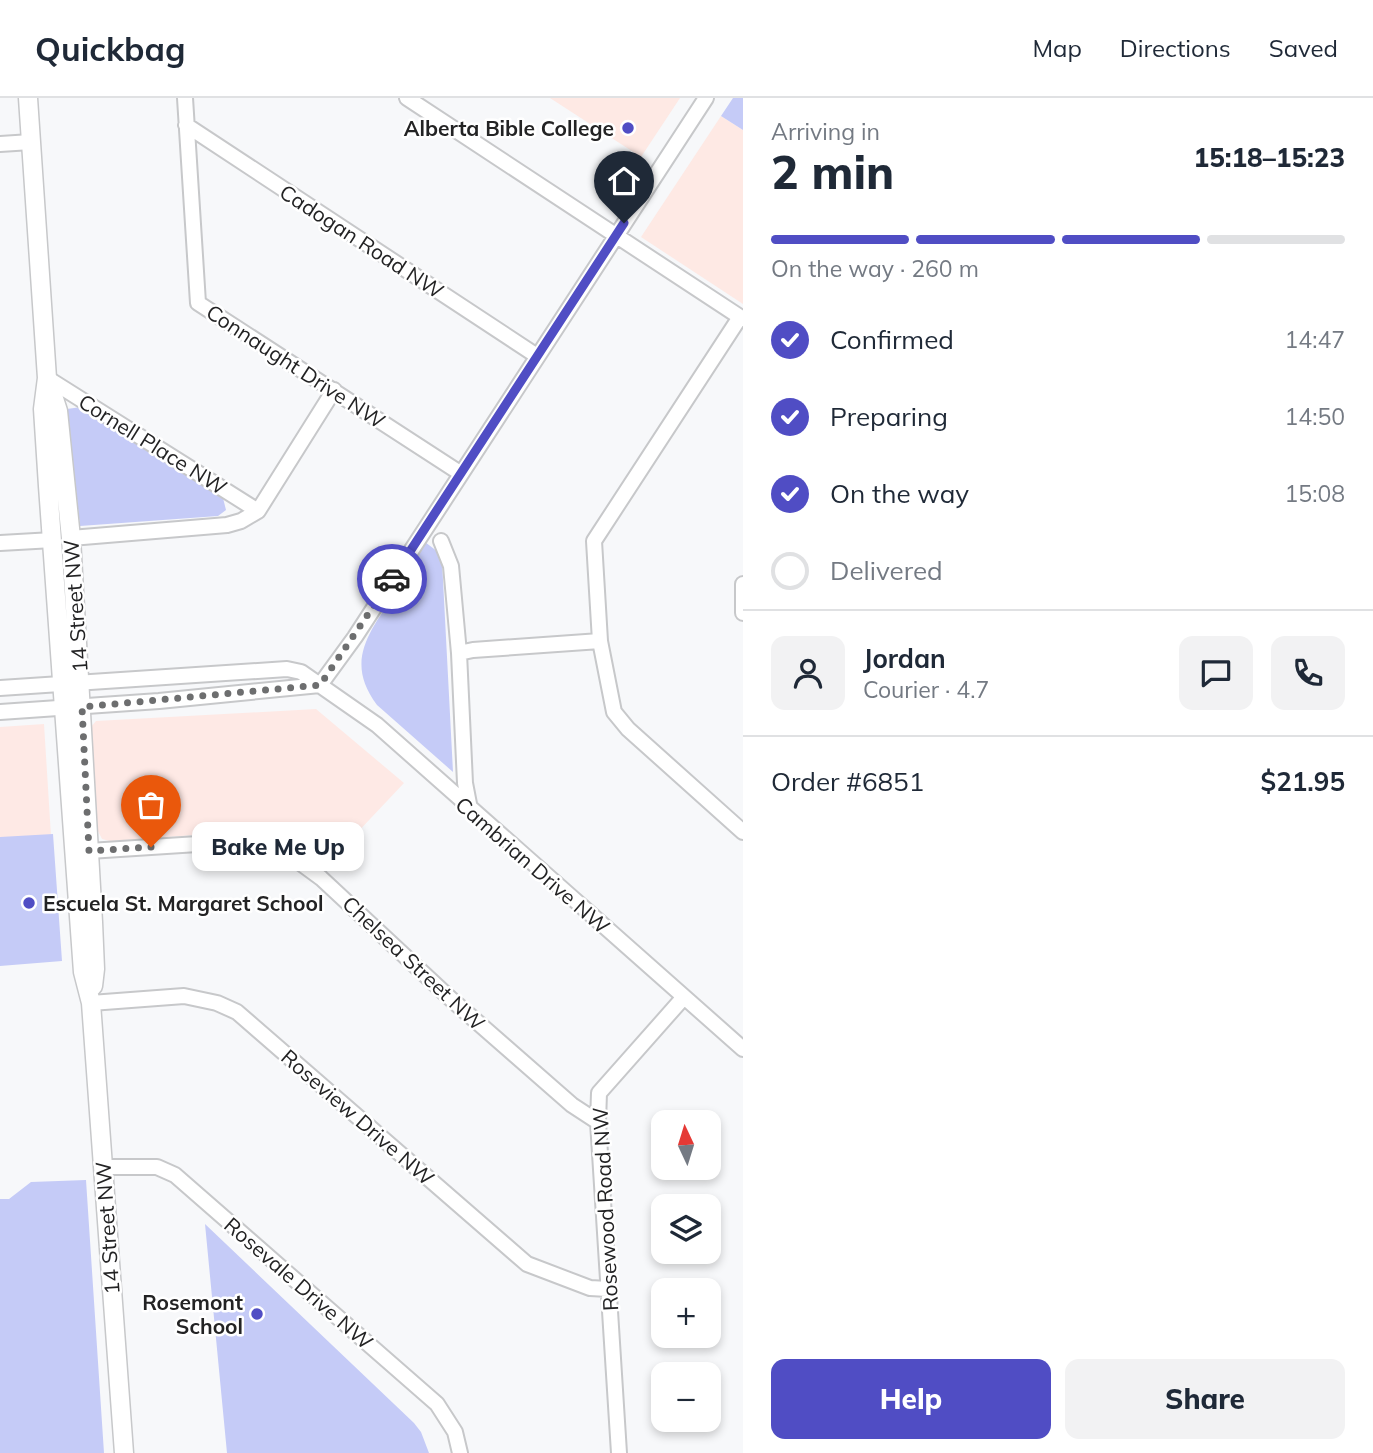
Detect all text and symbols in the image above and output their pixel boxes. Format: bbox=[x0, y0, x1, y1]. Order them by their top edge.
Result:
text: Quickbag bbox=[35, 28, 186, 69]
text: Map bbox=[1032, 33, 1082, 63]
text: Directions bbox=[1120, 33, 1231, 63]
text: Saved bbox=[1269, 33, 1338, 63]
place label: Alberta Bible College bbox=[404, 115, 614, 141]
text: Arriving in bbox=[771, 117, 880, 146]
marker: Alberta Bible College bbox=[620, 120, 636, 136]
text: 15:18–15:23 bbox=[1194, 141, 1345, 174]
text: 2 min bbox=[771, 143, 894, 201]
pin bbox=[594, 151, 654, 223]
icon: home bbox=[605, 162, 643, 200]
street label: Cadogan Road NW bbox=[275, 178, 449, 304]
text: On the way · 260 m bbox=[771, 254, 979, 283]
street label: Connaught Drive NW bbox=[202, 298, 390, 434]
icon: check bbox=[771, 321, 809, 359]
text: Confirmed bbox=[830, 323, 954, 356]
text: 14:47 bbox=[1285, 325, 1345, 354]
street label: Cornell Place NW bbox=[74, 388, 232, 500]
icon: check bbox=[771, 398, 809, 436]
text: Preparing bbox=[830, 400, 948, 433]
text: 14:50 bbox=[1285, 402, 1345, 431]
icon: check bbox=[771, 475, 809, 513]
text: On the way bbox=[830, 477, 969, 510]
text: 15:08 bbox=[1285, 479, 1345, 508]
street label: 14 Street NW bbox=[57, 539, 93, 673]
courier bbox=[357, 544, 427, 614]
text: Delivered bbox=[830, 554, 943, 587]
icon: car bbox=[373, 560, 411, 598]
button: person bbox=[771, 636, 845, 710]
button: chat bbox=[1179, 636, 1253, 710]
button: phone bbox=[1271, 636, 1345, 710]
text: Jordan bbox=[863, 642, 946, 675]
text: Courier · 4.7 bbox=[863, 675, 989, 704]
text: Order #6851 bbox=[771, 765, 924, 798]
text: $21.95 bbox=[1261, 765, 1345, 798]
pin bbox=[121, 775, 181, 847]
icon: bag bbox=[132, 786, 170, 824]
street label: Cambrian Drive NW bbox=[451, 791, 615, 939]
callout: Bake Me Up bbox=[193, 822, 364, 872]
text: Bake Me Up bbox=[211, 832, 345, 861]
place label: Escuela St. Margaret School bbox=[43, 890, 323, 916]
street label: Chelsea Street NW bbox=[337, 890, 491, 1036]
marker: Escuela St. Margaret School bbox=[21, 895, 37, 911]
street label: Roseview Drive NW bbox=[276, 1043, 440, 1191]
street label: Rosewood Road NW bbox=[587, 1106, 623, 1312]
north arrow bbox=[651, 1110, 721, 1180]
map controls bbox=[651, 1110, 721, 1432]
street label: 14 Street NW bbox=[89, 1161, 125, 1295]
button: layers bbox=[651, 1194, 721, 1264]
street label: Rosevale Drive NW bbox=[219, 1211, 379, 1355]
button: + bbox=[651, 1278, 721, 1348]
place label: Rosemont School bbox=[142, 1289, 243, 1339]
marker: Rosemont School bbox=[249, 1306, 265, 1322]
button: Help bbox=[771, 1359, 1051, 1439]
button: Share bbox=[1065, 1359, 1345, 1439]
button: − bbox=[651, 1362, 721, 1432]

